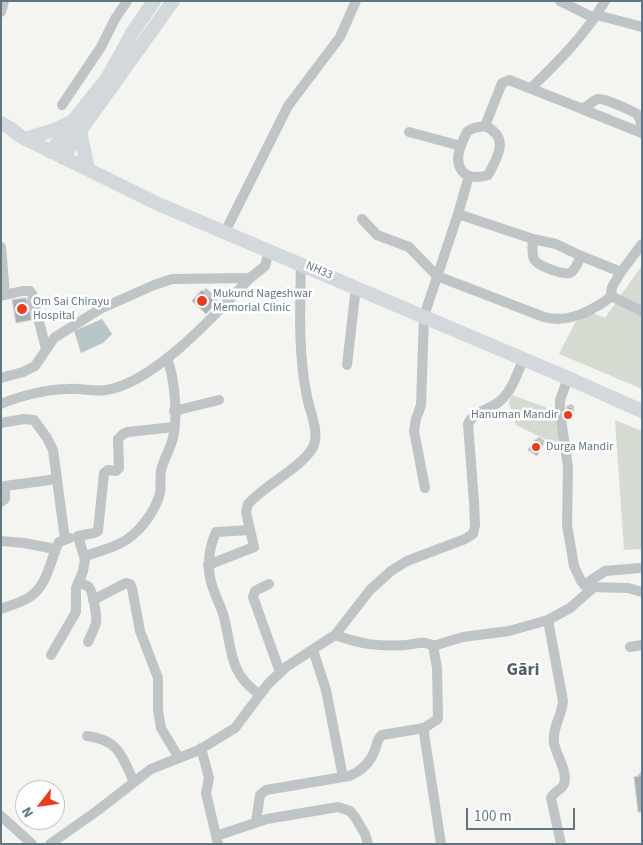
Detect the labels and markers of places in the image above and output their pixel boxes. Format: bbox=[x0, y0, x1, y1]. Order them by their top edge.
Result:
place label: Mukund Nageshwar Memorial Clinic bbox=[213, 287, 312, 315]
marker: Mukund Nageshwar Memorial Clinic bbox=[195, 294, 209, 308]
place label: Om Sai Chirayu Hospital bbox=[33, 295, 110, 323]
marker: Om Sai Chirayu Hospital bbox=[15, 302, 29, 316]
place label: Hanuman Mandir bbox=[471, 408, 558, 422]
marker: Hanuman Mandir bbox=[562, 409, 574, 421]
place label: Durga Mandir bbox=[546, 440, 613, 454]
marker: Durga Mandir bbox=[530, 441, 542, 453]

